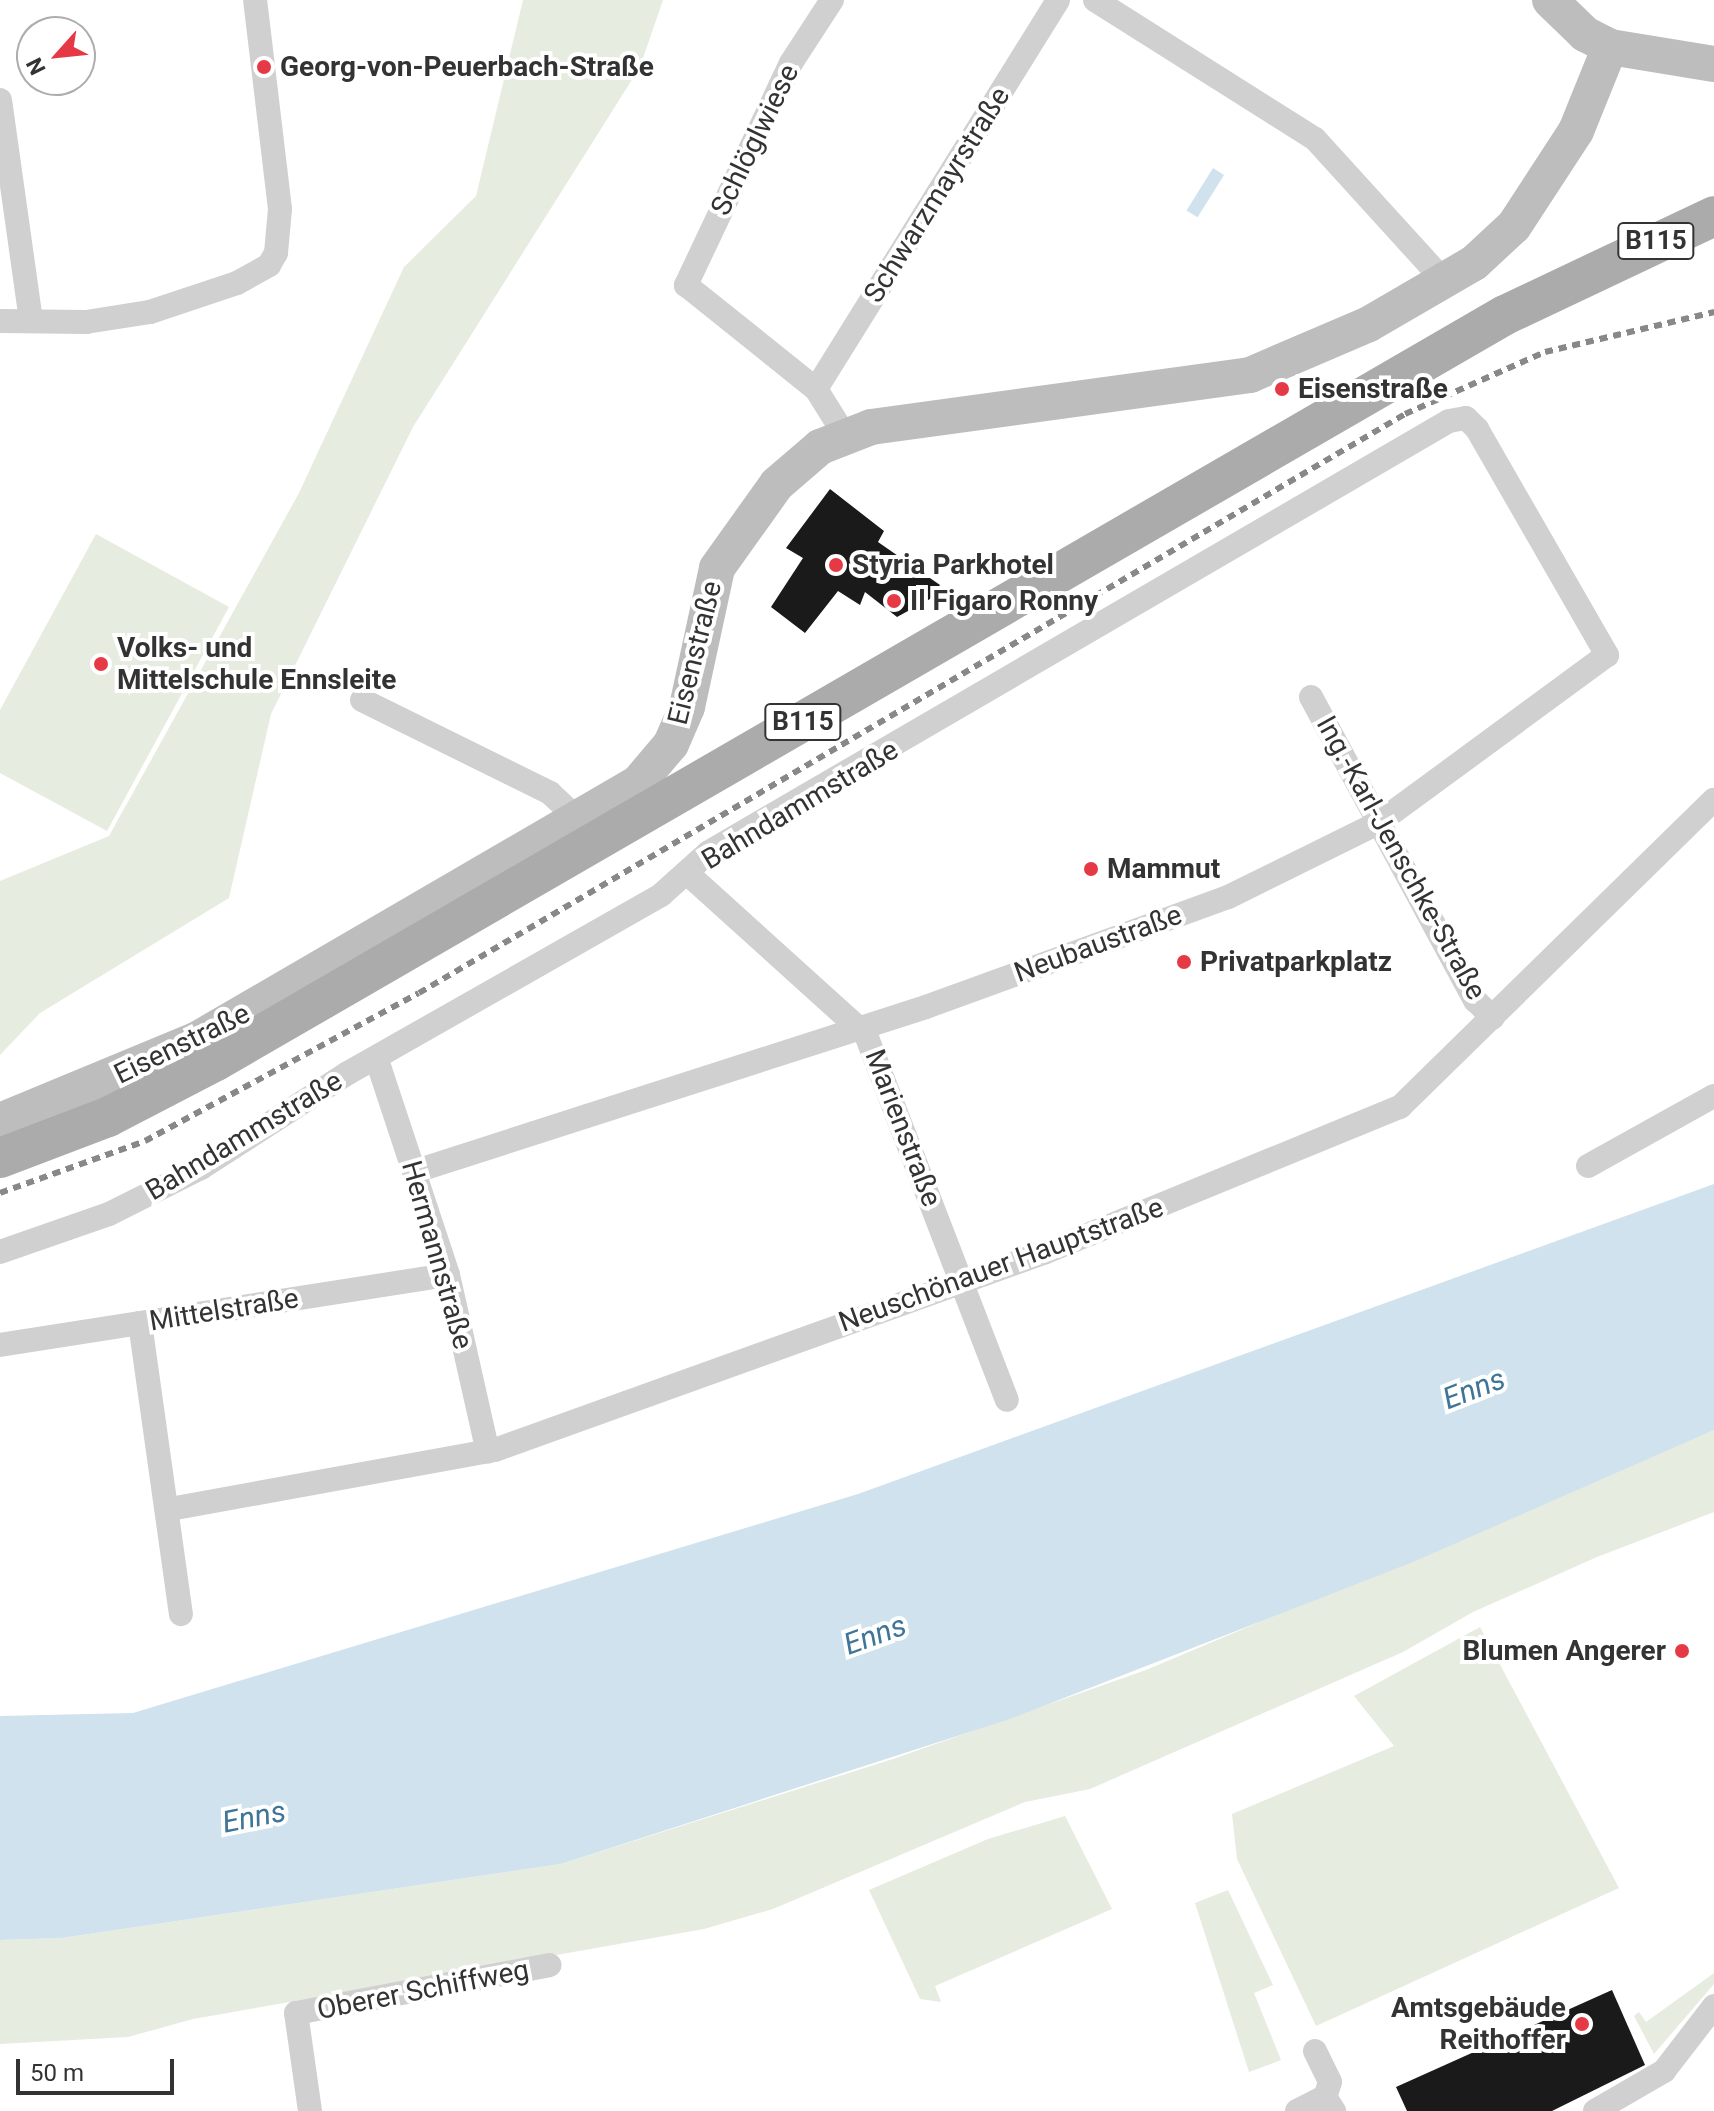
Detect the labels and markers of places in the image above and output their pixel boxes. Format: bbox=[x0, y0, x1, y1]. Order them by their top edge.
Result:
place label: Georg-von-Peuerbach-Straße bbox=[280, 50, 654, 84]
marker: Georg-von-Peuerbach-Straße bbox=[255, 58, 273, 76]
place label: Eisenstraße bbox=[1298, 372, 1448, 406]
marker: Eisenstraße bbox=[1273, 380, 1291, 398]
place label: Styria Parkhotel bbox=[852, 548, 1054, 582]
marker: Styria Parkhotel bbox=[827, 556, 845, 574]
place label: Il Figaro Ronny bbox=[910, 584, 1098, 618]
marker: Il Figaro Ronny bbox=[885, 592, 903, 610]
place label: Volks- und Mittelschule Ennsleite bbox=[117, 631, 396, 697]
marker: Volks- und Mittelschule Ennsleite bbox=[92, 655, 110, 673]
place label: Mammut bbox=[1107, 852, 1220, 886]
marker: Mammut bbox=[1082, 860, 1100, 878]
place label: Privatparkplatz bbox=[1200, 945, 1392, 979]
marker: Privatparkplatz bbox=[1175, 953, 1193, 971]
place label: Blumen Angerer bbox=[1462, 1634, 1666, 1668]
marker: Blumen Angerer bbox=[1673, 1642, 1691, 1660]
place label: Amtsgebäude Reithoffer bbox=[1391, 1991, 1566, 2057]
marker: Amtsgebäude Reithoffer bbox=[1573, 2015, 1591, 2033]

